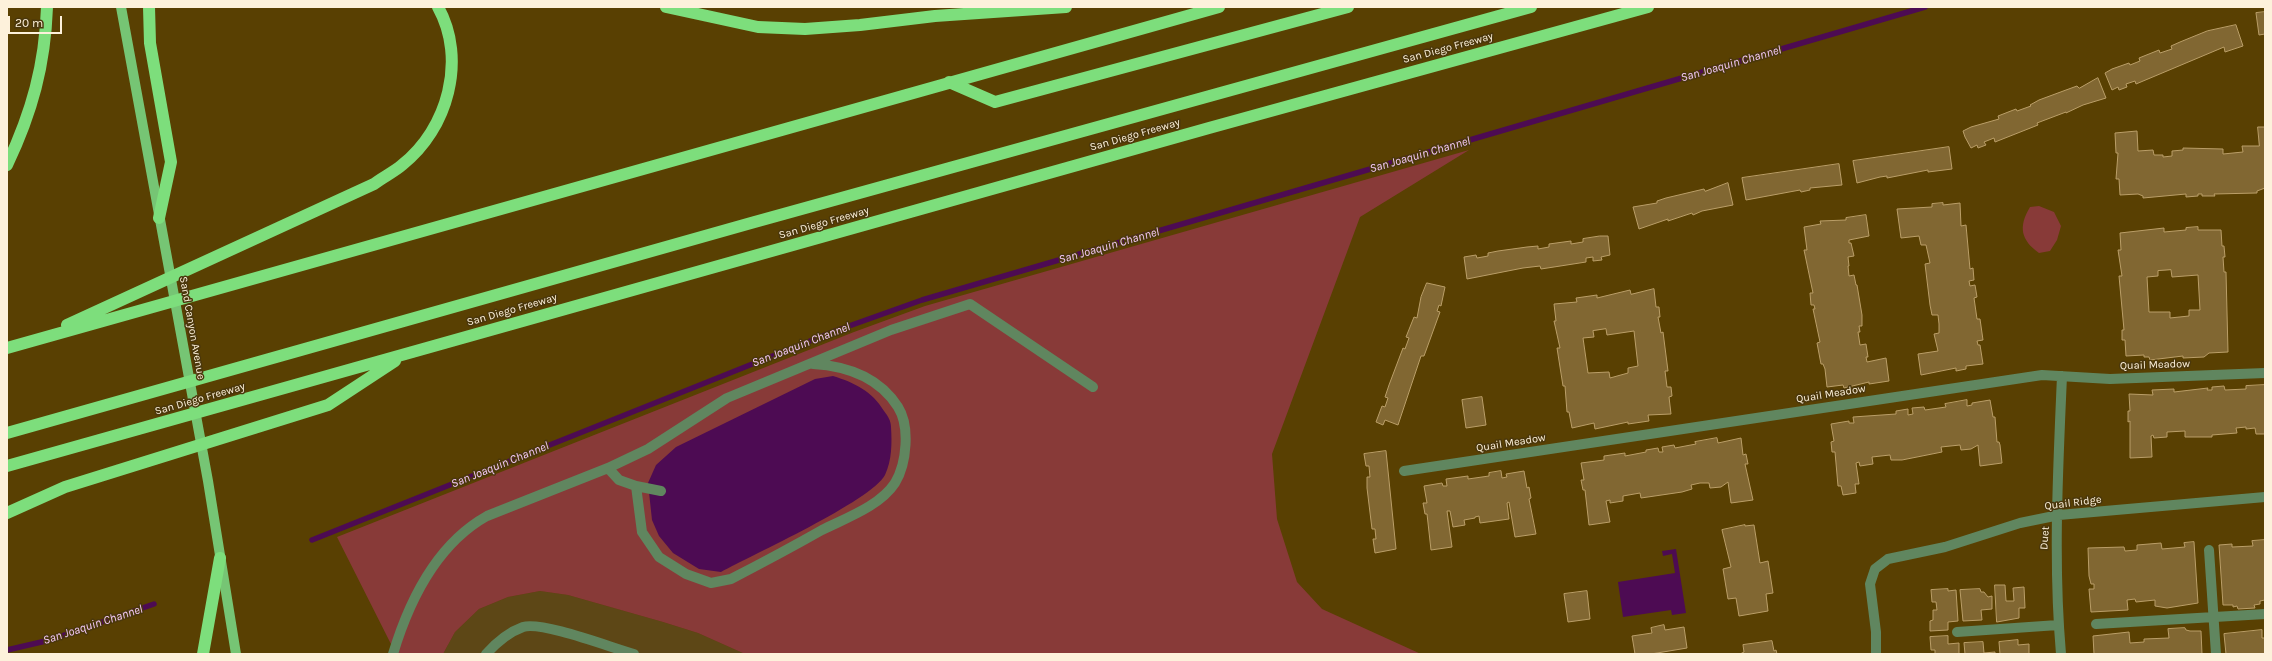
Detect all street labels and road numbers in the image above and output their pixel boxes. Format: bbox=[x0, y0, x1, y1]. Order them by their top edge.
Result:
street label: San Diego Freeway bbox=[1401, 30, 1495, 66]
street label: San Diego Freeway bbox=[1088, 116, 1182, 154]
street label: San Diego Freeway bbox=[777, 204, 871, 242]
street label: Sand Canyon Avenue bbox=[176, 275, 208, 381]
street label: San Diego Freeway bbox=[465, 291, 559, 329]
street label: Quail Meadow bbox=[2120, 357, 2190, 373]
street label: San Diego Freeway bbox=[153, 380, 247, 418]
street label: Quail Meadow bbox=[1795, 382, 1867, 406]
street label: Quail Meadow bbox=[1475, 431, 1547, 455]
street label: Quail Ridge bbox=[2044, 493, 2102, 513]
street label: Duet bbox=[2038, 526, 2052, 550]

